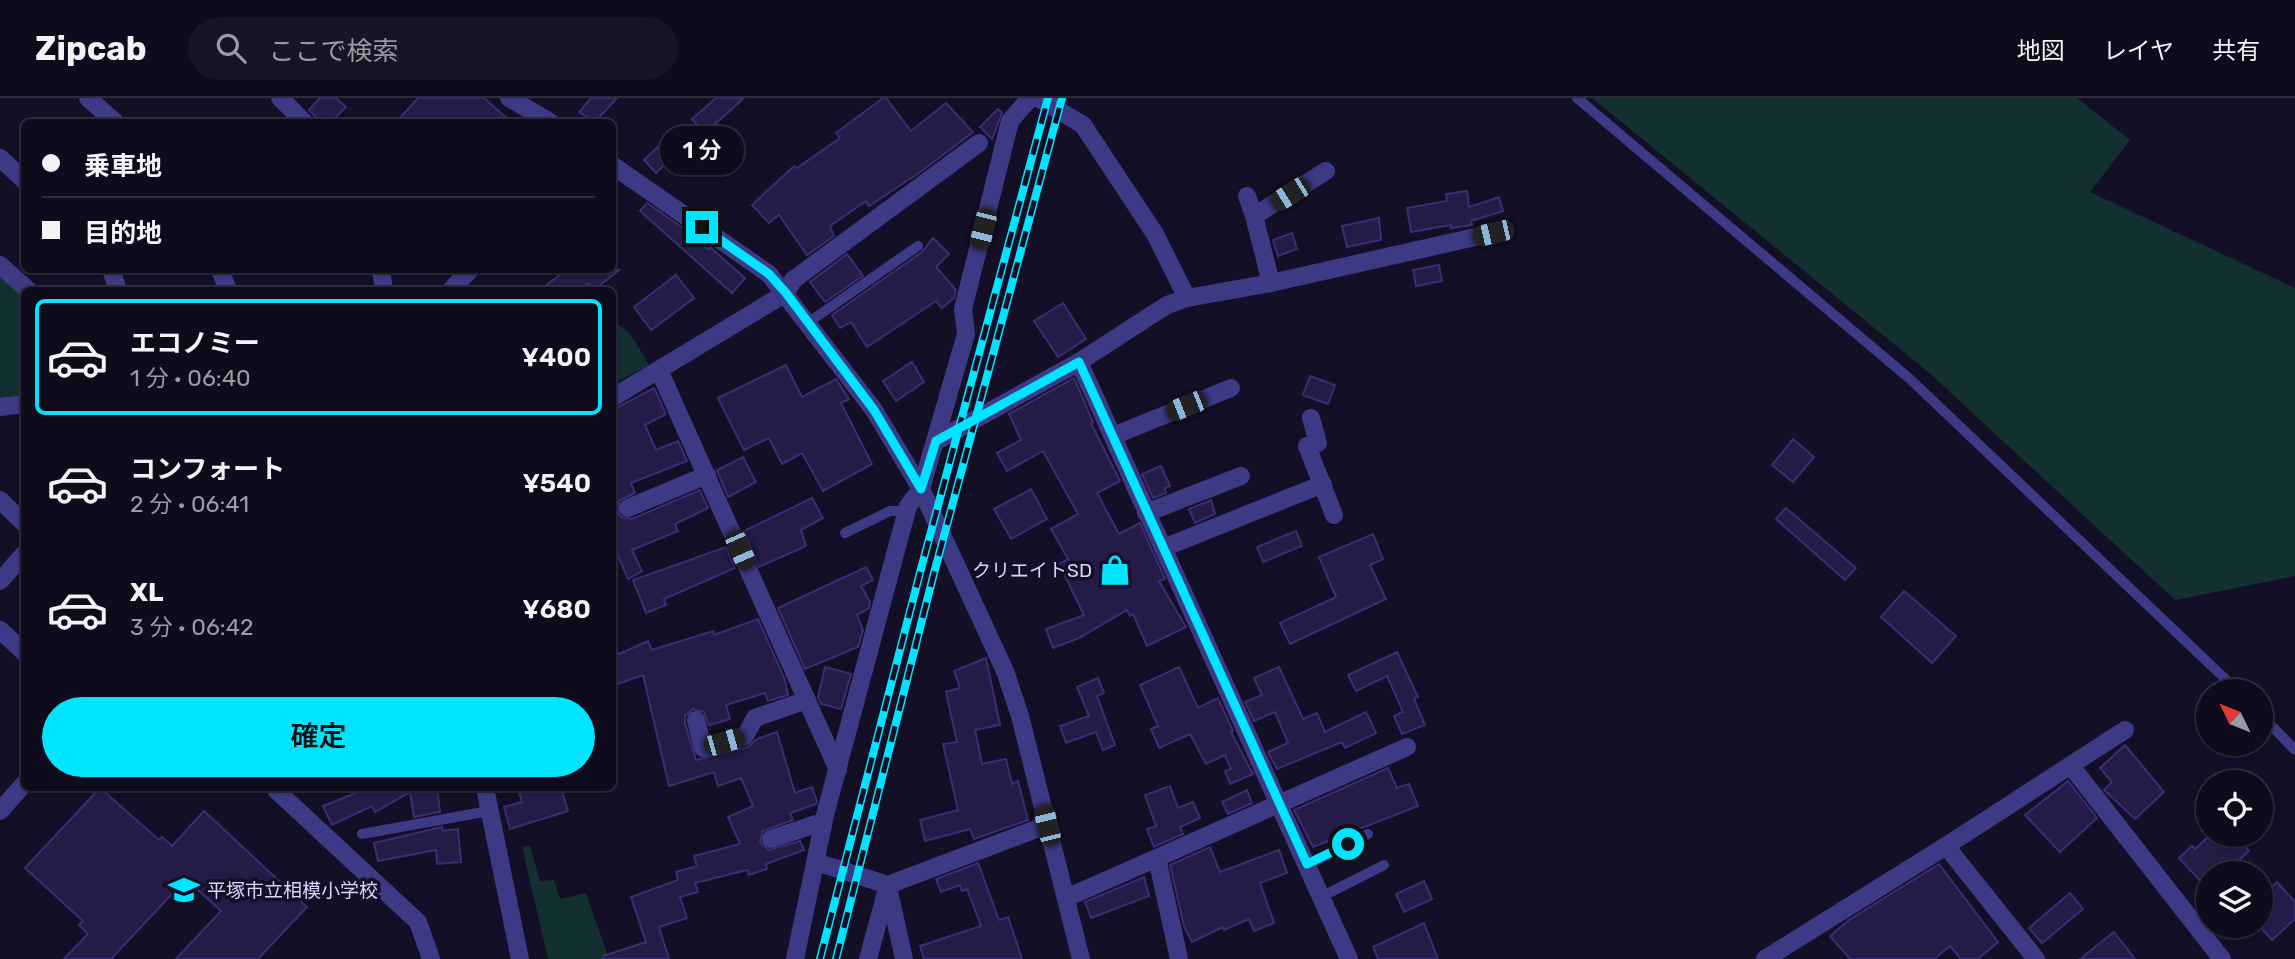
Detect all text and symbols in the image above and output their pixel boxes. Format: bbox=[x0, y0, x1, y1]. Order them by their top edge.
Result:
search box bbox=[188, 17, 678, 80]
text: Zipcab bbox=[35, 29, 146, 68]
icon: search bbox=[212, 29, 250, 67]
text: ここで検索 bbox=[268, 36, 399, 67]
text: 地図 bbox=[2017, 37, 2065, 65]
text: レイヤ bbox=[2103, 37, 2174, 65]
text: 共有 bbox=[2212, 37, 2260, 65]
callout: 1 分 bbox=[660, 125, 744, 174]
text: 1 分 bbox=[682, 136, 722, 164]
text: 乗車地 bbox=[84, 151, 162, 182]
car bbox=[1267, 174, 1314, 214]
car bbox=[968, 206, 999, 252]
route end bbox=[686, 211, 718, 243]
text: 目的地 bbox=[84, 218, 162, 249]
car bbox=[1471, 218, 1516, 248]
icon: car bbox=[46, 326, 109, 389]
text: エコノミー bbox=[130, 328, 260, 359]
text: ¥400 bbox=[522, 342, 591, 373]
text: 1 分 · 06:40 bbox=[130, 364, 251, 392]
car bbox=[1163, 388, 1210, 424]
icon: car bbox=[46, 452, 109, 515]
text: コンフォート bbox=[130, 454, 285, 485]
text: ¥540 bbox=[522, 468, 591, 499]
text: 2 分 · 06:41 bbox=[130, 490, 249, 518]
car bbox=[722, 527, 759, 573]
shop icon: クリエイトSD bbox=[1098, 553, 1132, 587]
place label: クリエイトSD bbox=[972, 559, 1092, 582]
text: XL bbox=[130, 577, 163, 608]
icon: car bbox=[46, 578, 109, 641]
text: ¥680 bbox=[522, 594, 591, 625]
text: 3 分 · 06:42 bbox=[130, 613, 253, 641]
north arrow bbox=[2196, 679, 2273, 756]
map controls bbox=[2196, 679, 2273, 938]
button: 確定 bbox=[42, 697, 595, 777]
car bbox=[701, 726, 748, 758]
button: locate bbox=[2196, 770, 2273, 847]
car bbox=[1032, 802, 1063, 848]
route start bbox=[1332, 828, 1364, 860]
button: layers bbox=[2196, 861, 2273, 938]
school or university icon: 平塚市立相模小学校 bbox=[167, 873, 201, 907]
place label: 平塚市立相模小学校 bbox=[207, 879, 378, 902]

